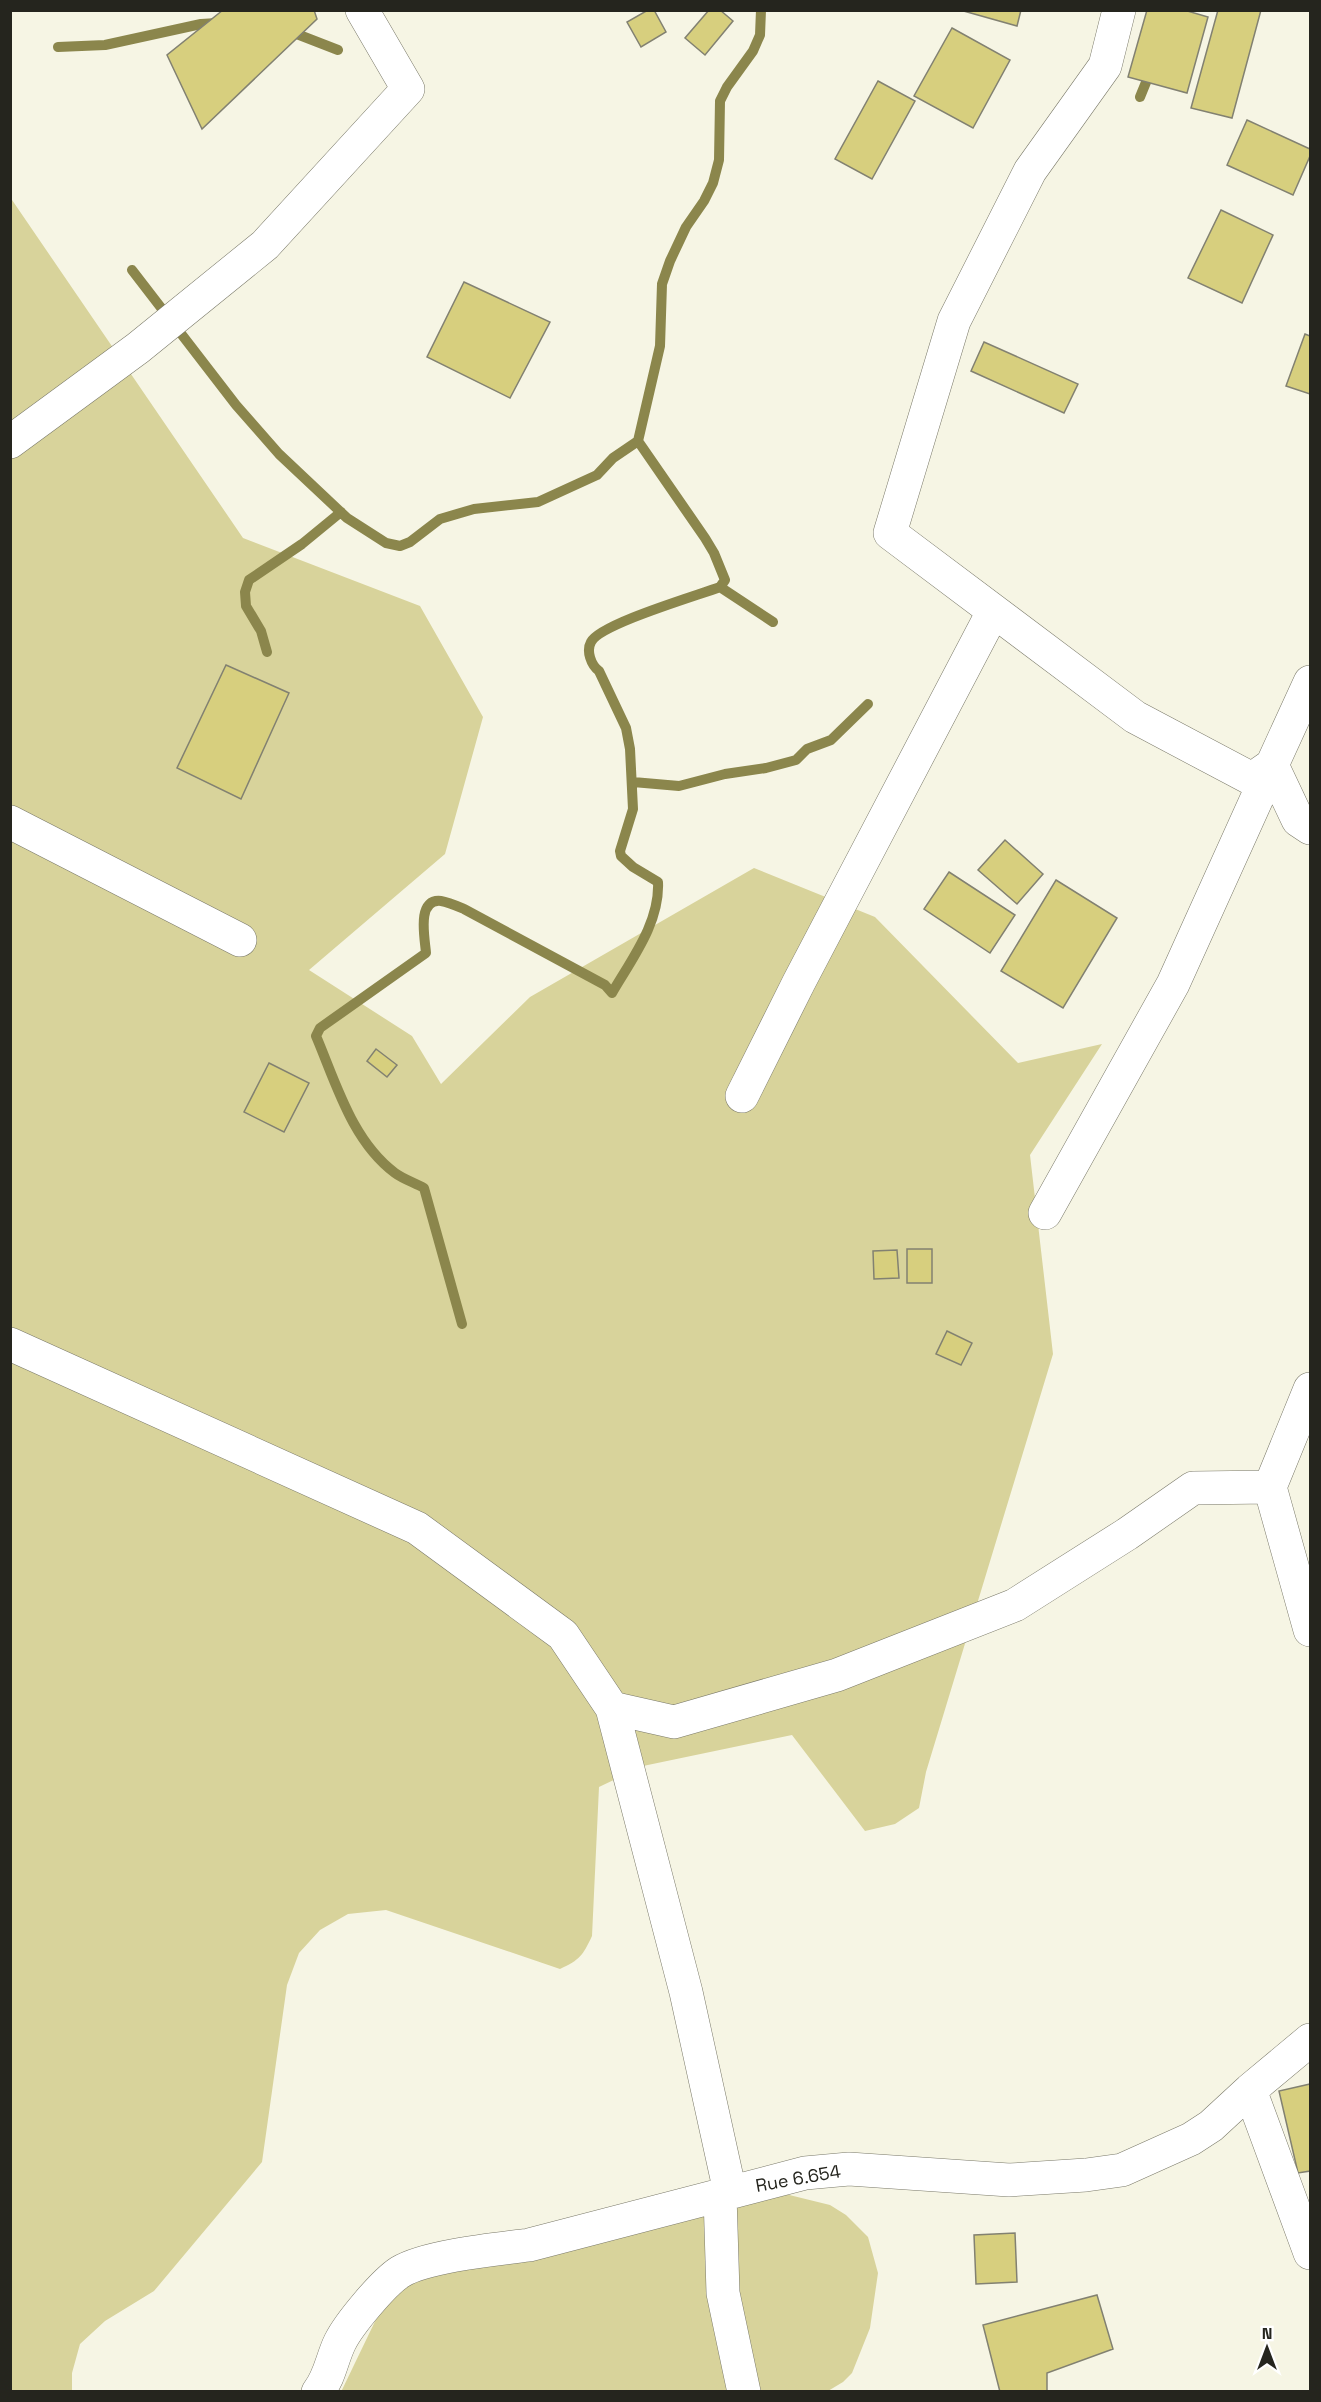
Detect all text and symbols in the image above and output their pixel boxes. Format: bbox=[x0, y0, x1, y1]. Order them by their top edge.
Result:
street label: Rue 6.654 bbox=[754, 2159, 842, 2197]
north arrow bbox=[1237, 2318, 1297, 2378]
text: N bbox=[1262, 2323, 1272, 2344]

